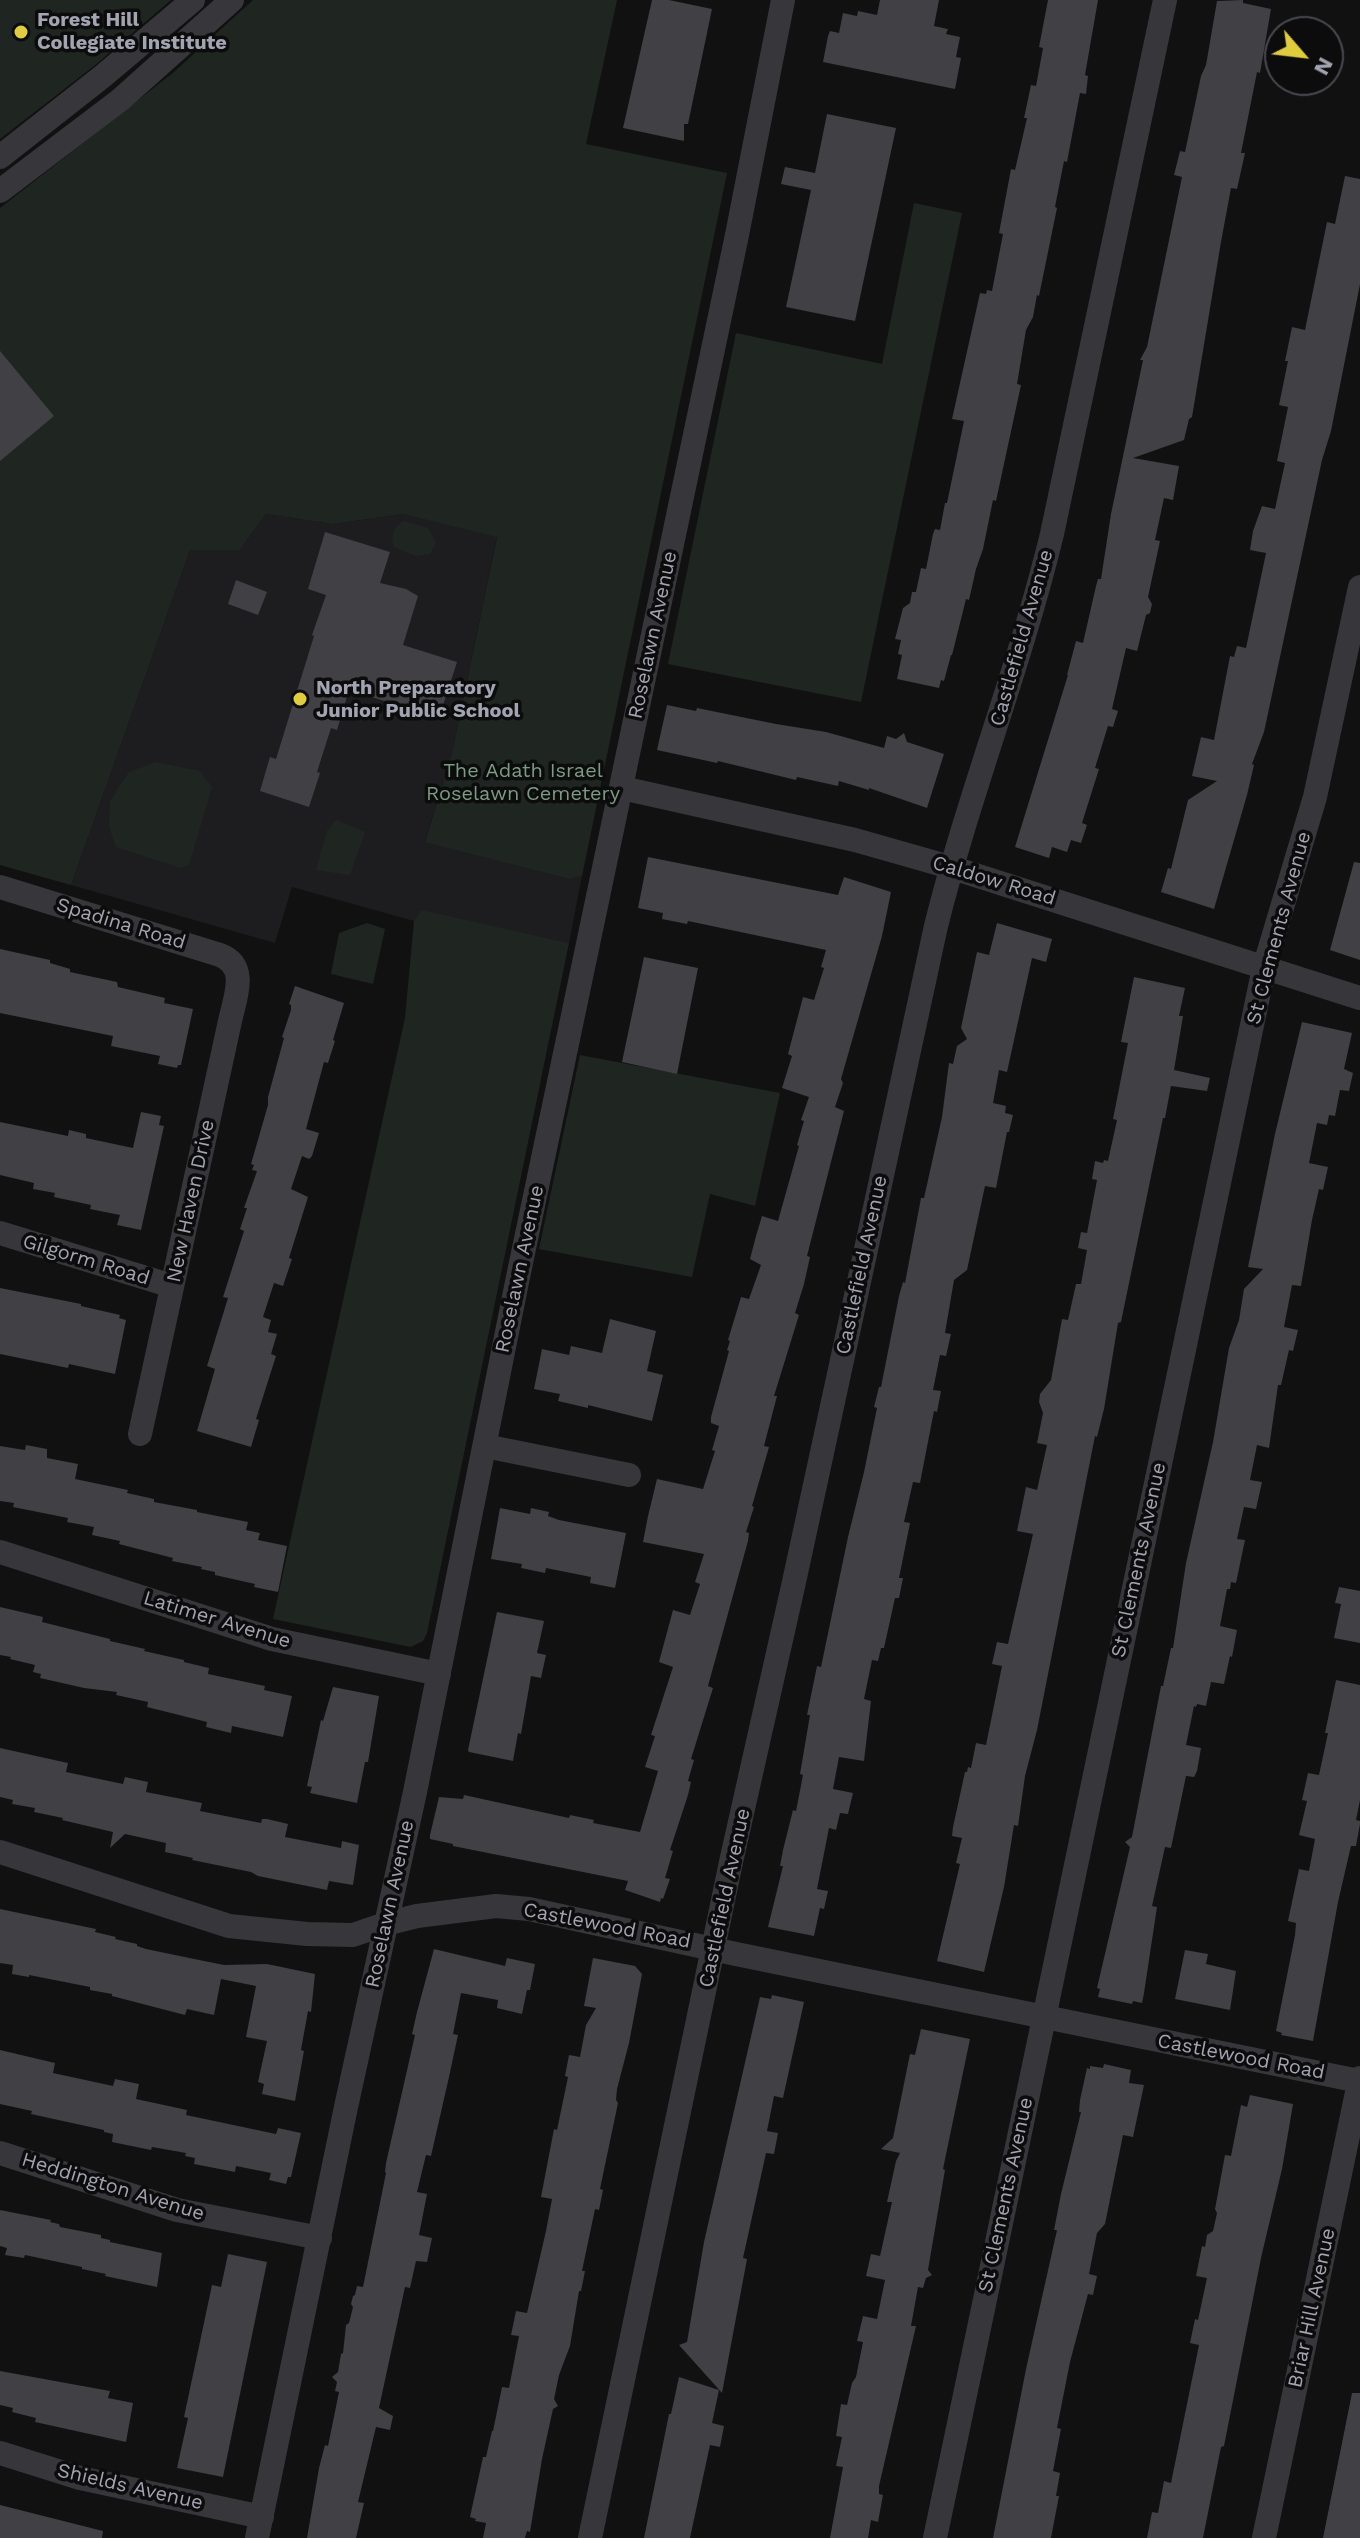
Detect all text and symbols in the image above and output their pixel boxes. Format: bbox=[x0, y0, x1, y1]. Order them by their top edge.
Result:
place label: Forest Hill Collegiate Institute bbox=[37, 8, 227, 55]
north arrow bbox=[1264, 16, 1344, 96]
marker: Forest Hill Collegiate Institute bbox=[12, 23, 30, 41]
text: N bbox=[1309, 53, 1339, 80]
street label: Castlefield Avenue bbox=[985, 547, 1059, 729]
street label: Roselawn Avenue bbox=[623, 549, 683, 721]
place label: North Preparatory Junior Public School bbox=[316, 676, 520, 723]
marker: North Preparatory Junior Public School bbox=[291, 690, 309, 708]
park label: The Adath Israel Roselawn Cemetery bbox=[426, 759, 620, 806]
street label: St Clements Avenue bbox=[1242, 829, 1316, 1027]
street label: Caldow Road bbox=[929, 851, 1059, 911]
street label: Spadina Road bbox=[54, 893, 188, 955]
street label: New Haven Drive bbox=[162, 1117, 220, 1285]
street label: Castlefield Avenue bbox=[831, 1173, 893, 1357]
street label: Roselawn Avenue bbox=[490, 1183, 550, 1355]
street label: Gilgorm Road bbox=[20, 1229, 152, 1291]
street label: St Clements Avenue bbox=[1107, 1460, 1171, 1660]
street label: Latimer Avenue bbox=[140, 1586, 294, 1654]
street label: Castlefield Avenue bbox=[694, 1806, 756, 1990]
street label: Roselawn Avenue bbox=[360, 1818, 420, 1990]
street label: Castlewood Road bbox=[521, 1898, 693, 1954]
street label: Castlewood Road bbox=[1155, 2029, 1327, 2085]
street label: St Clements Avenue bbox=[974, 2095, 1038, 2295]
street label: Heddington Avenue bbox=[19, 2148, 207, 2226]
street label: Briar Hill Avenue bbox=[1283, 2226, 1341, 2390]
street label: Shields Avenue bbox=[55, 2459, 205, 2515]

